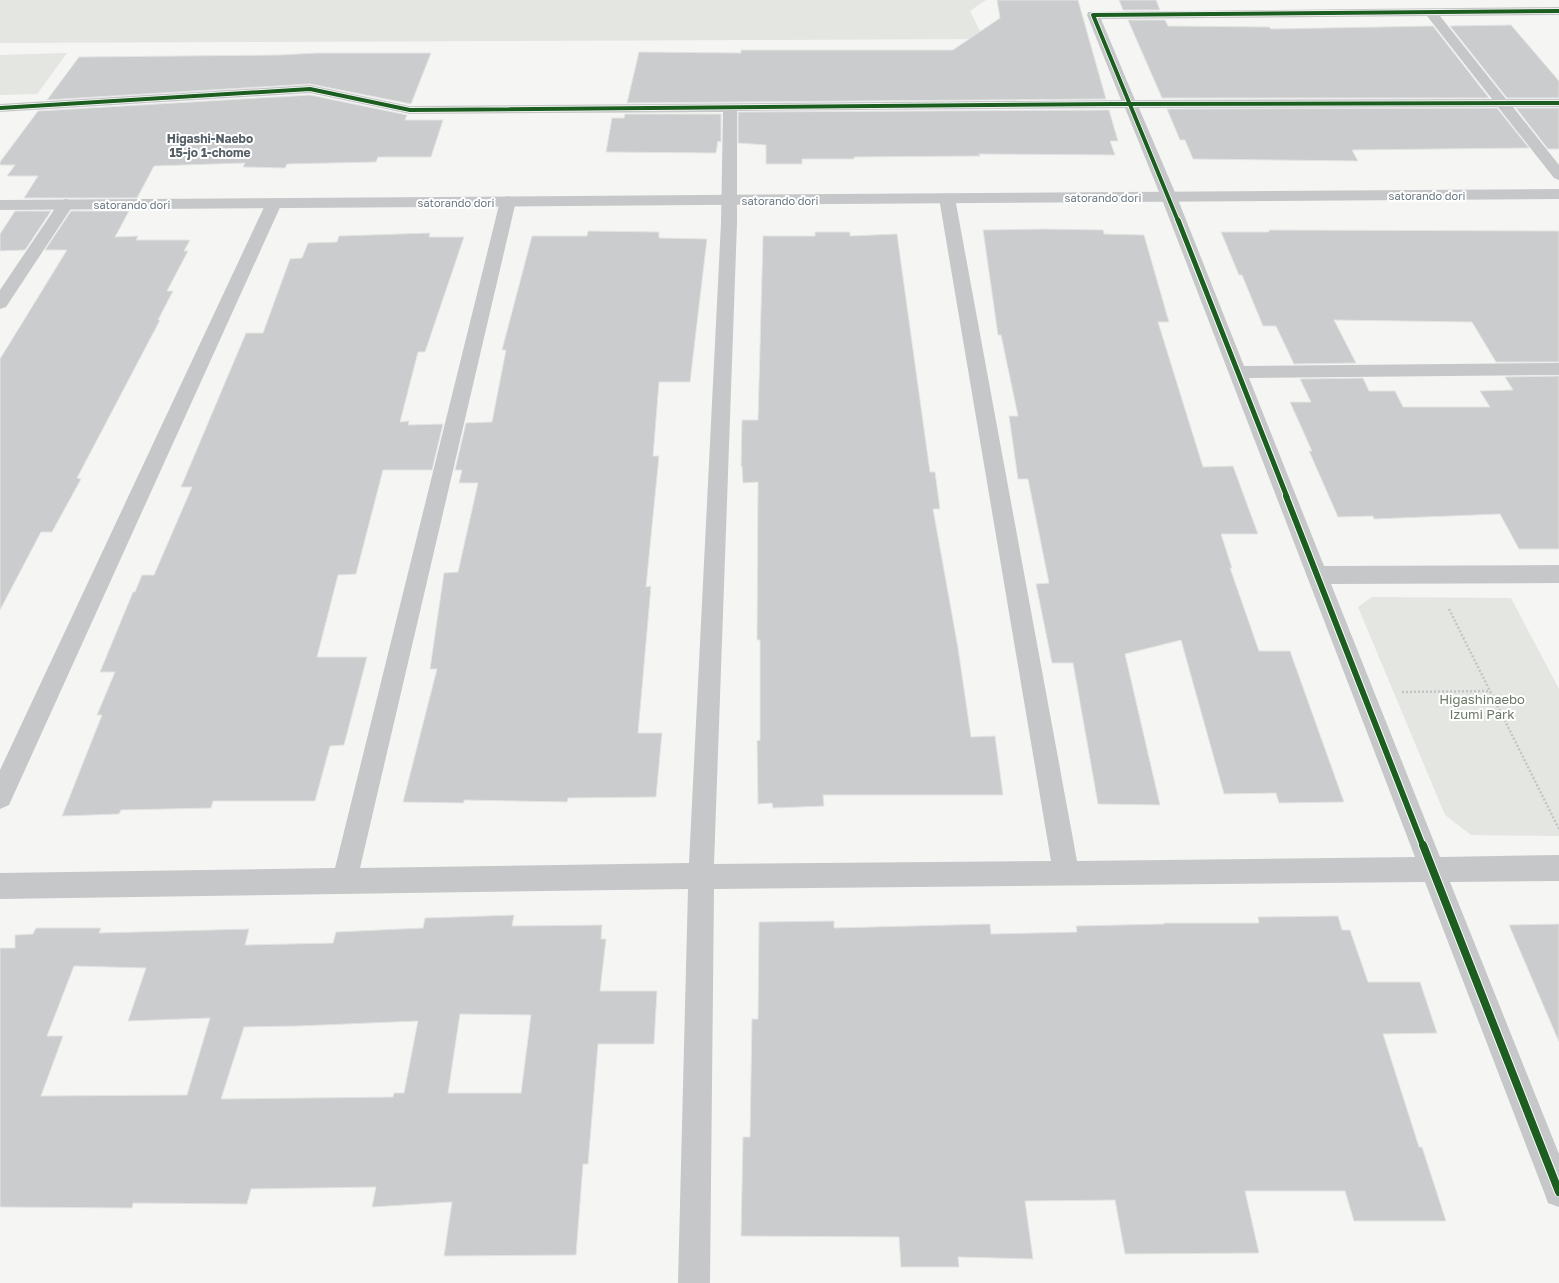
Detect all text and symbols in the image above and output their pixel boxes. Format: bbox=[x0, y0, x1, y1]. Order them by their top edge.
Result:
district label: Higashi-Naebo 15-jo 1-chome bbox=[167, 131, 253, 160]
street label: satorando dori bbox=[1389, 189, 1465, 202]
street label: satorando dori bbox=[1065, 191, 1141, 204]
street label: satorando dori bbox=[742, 194, 818, 207]
street label: satorando dori bbox=[418, 196, 494, 209]
street label: satorando dori bbox=[94, 198, 170, 211]
park label: Higashinaebo Izumi Park bbox=[1439, 691, 1525, 722]

